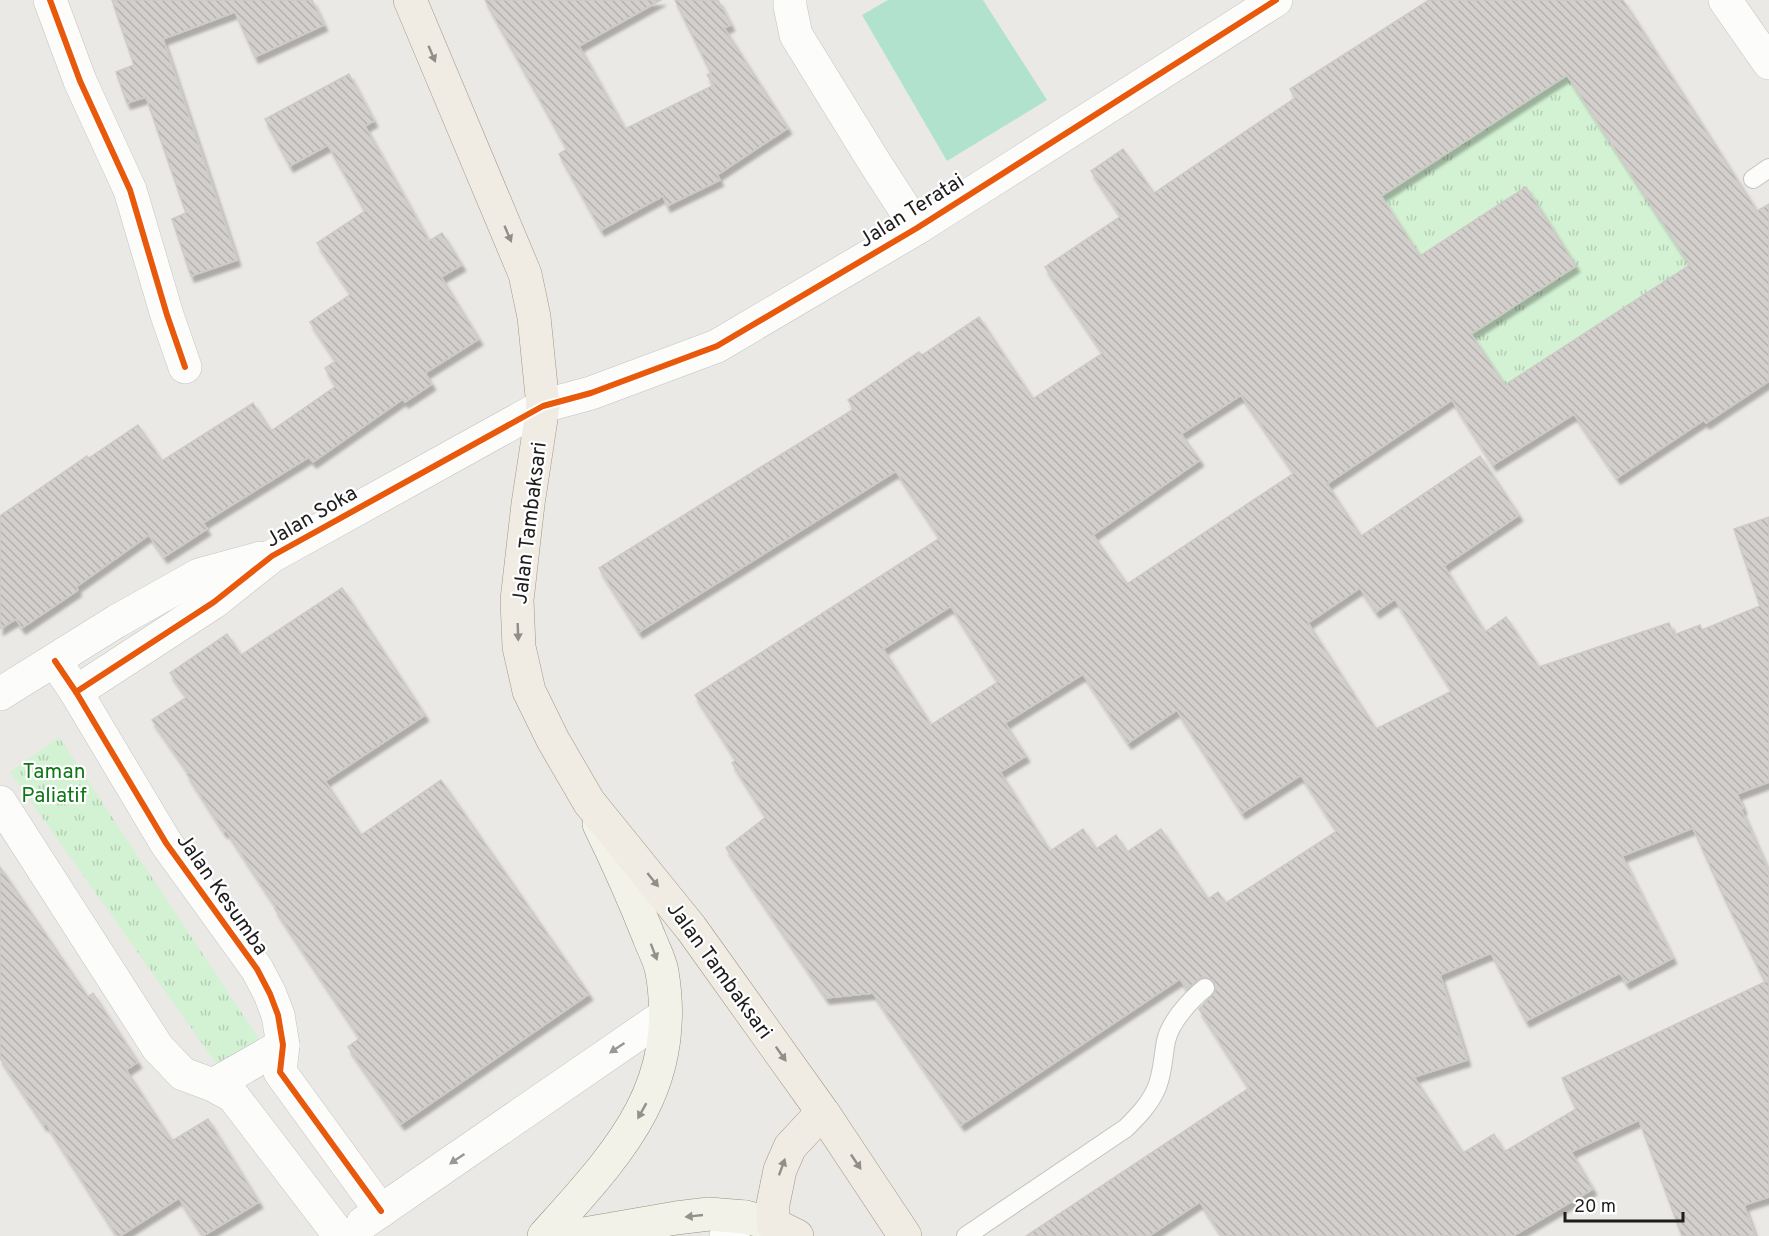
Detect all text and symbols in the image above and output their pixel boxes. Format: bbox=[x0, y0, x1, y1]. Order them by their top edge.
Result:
one-way arrow bbox=[428, 45, 437, 63]
street label: Jalan Teratai bbox=[854, 168, 970, 254]
one-way arrow bbox=[503, 225, 513, 243]
street label: Jalan Tambaksari bbox=[507, 440, 554, 606]
street label: Jalan Soka bbox=[261, 480, 363, 554]
one-way arrow bbox=[514, 622, 523, 641]
park label: Taman Paliatif bbox=[21, 759, 87, 810]
street label: Jalan Kesumba bbox=[170, 829, 274, 961]
one-way arrow bbox=[646, 872, 659, 888]
street label: Jalan Tambaksari bbox=[660, 897, 778, 1045]
one-way arrow bbox=[650, 943, 660, 961]
one-way arrow bbox=[609, 1042, 625, 1053]
one-way arrow bbox=[775, 1045, 787, 1061]
one-way arrow bbox=[637, 1103, 647, 1120]
one-way arrow bbox=[449, 1153, 465, 1164]
one-way arrow bbox=[850, 1154, 862, 1170]
one-way arrow bbox=[777, 1158, 787, 1176]
scale bar bbox=[1565, 1185, 1684, 1223]
text: 20 m bbox=[1574, 1196, 1616, 1219]
one-way arrow bbox=[685, 1211, 704, 1221]

